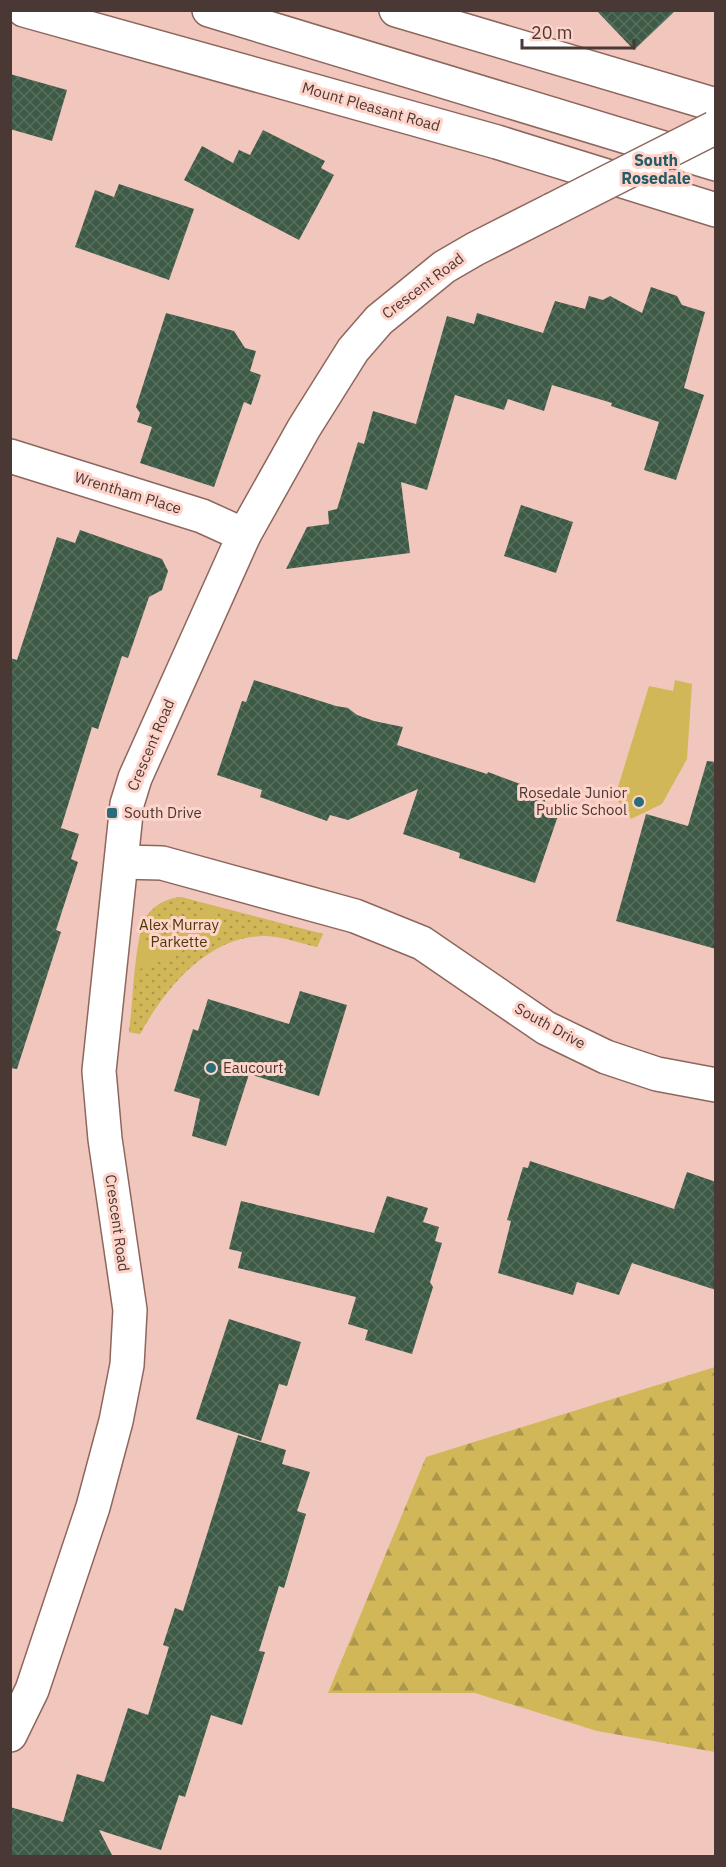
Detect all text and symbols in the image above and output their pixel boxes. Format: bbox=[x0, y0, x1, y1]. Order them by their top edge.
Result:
scale bar bbox=[522, 12, 634, 50]
text: 20 m bbox=[531, 21, 573, 44]
street label: Mount Pleasant Road bbox=[300, 78, 442, 135]
district label: South Rosedale bbox=[621, 150, 691, 188]
street label: Crescent Road bbox=[378, 249, 467, 323]
street label: Wrentham Place bbox=[72, 467, 184, 518]
street label: Crescent Road bbox=[123, 696, 178, 794]
place label: Rosedale Junior Public School bbox=[519, 783, 627, 819]
marker: Rosedale Junior Public School bbox=[632, 795, 646, 809]
place label: South Drive bbox=[124, 803, 202, 822]
marker: South Drive bbox=[105, 806, 119, 820]
park label: Alex Murray Parkette bbox=[139, 915, 219, 951]
street label: South Drive bbox=[512, 998, 589, 1053]
place label: Eaucourt bbox=[223, 1058, 283, 1077]
marker: Eaucourt bbox=[204, 1061, 218, 1075]
street label: Crescent Road bbox=[101, 1173, 134, 1273]

